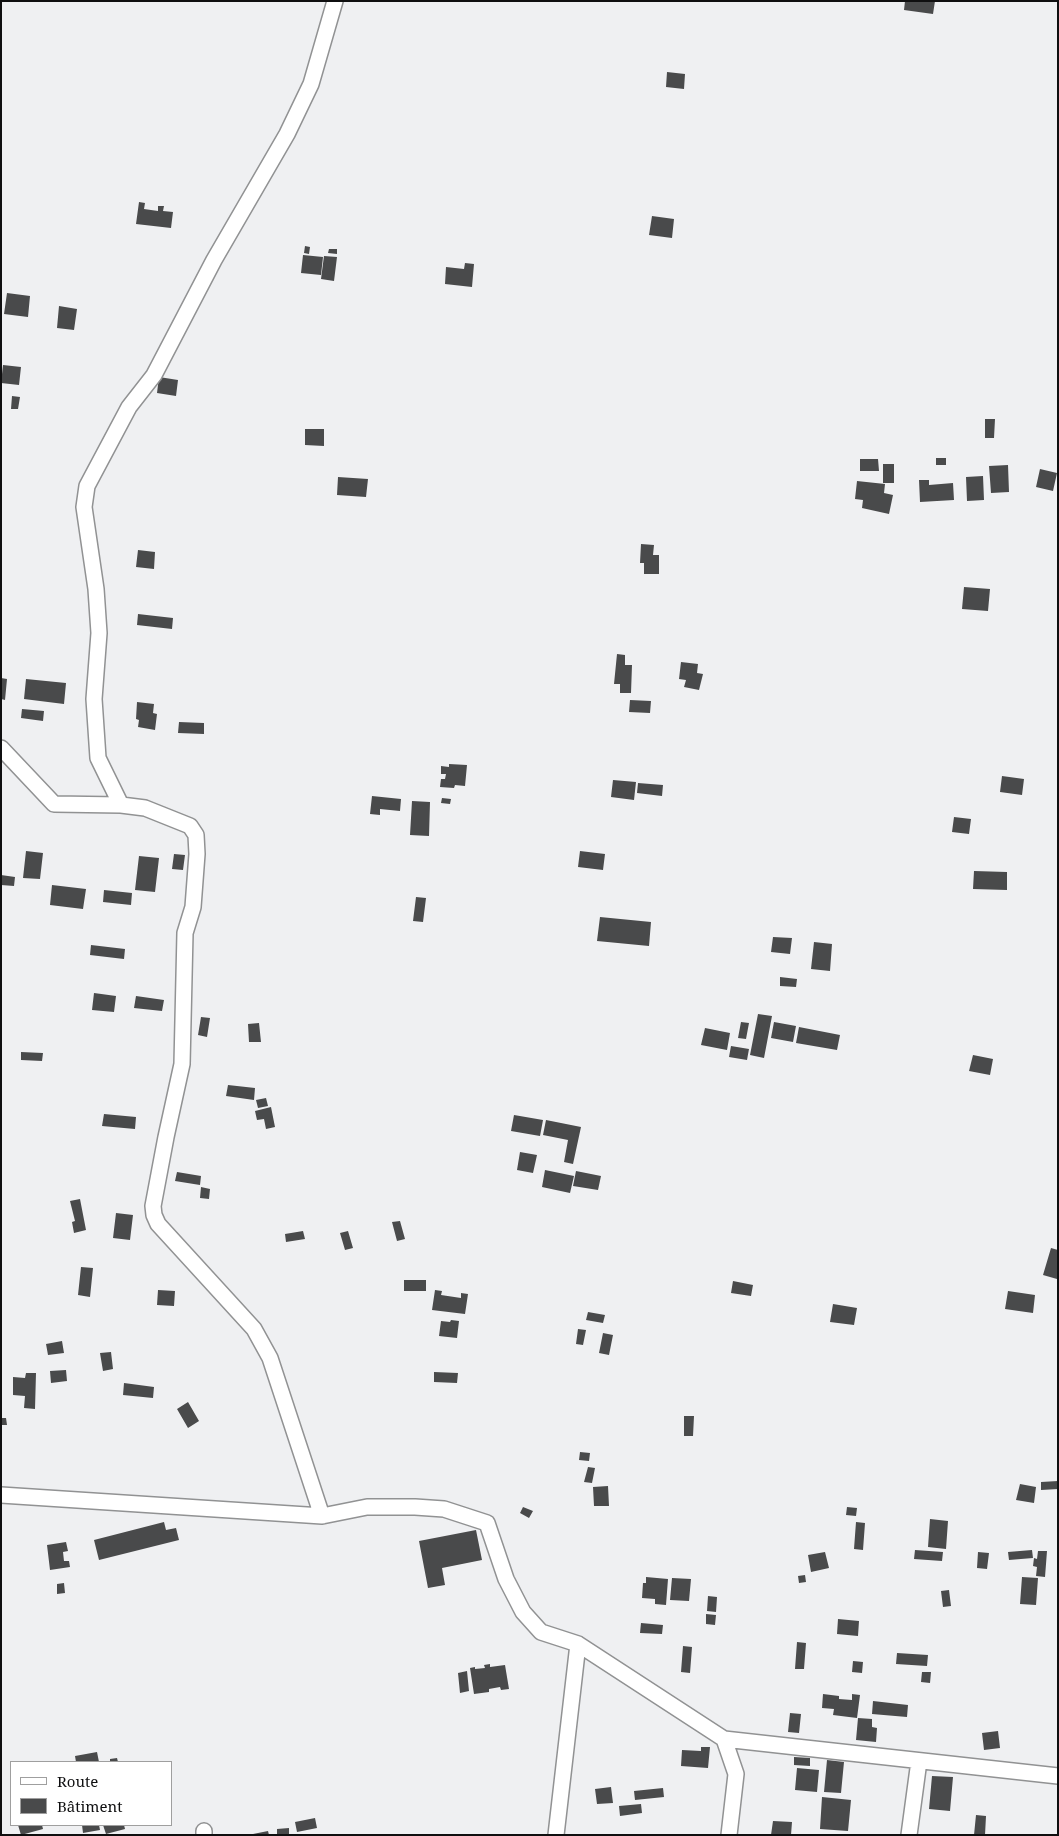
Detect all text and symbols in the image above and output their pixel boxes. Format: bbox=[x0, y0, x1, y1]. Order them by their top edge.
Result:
legend bbox=[10, 1761, 172, 1826]
text: Route bbox=[57, 1771, 98, 1791]
text: Bâtiment bbox=[57, 1796, 123, 1816]

